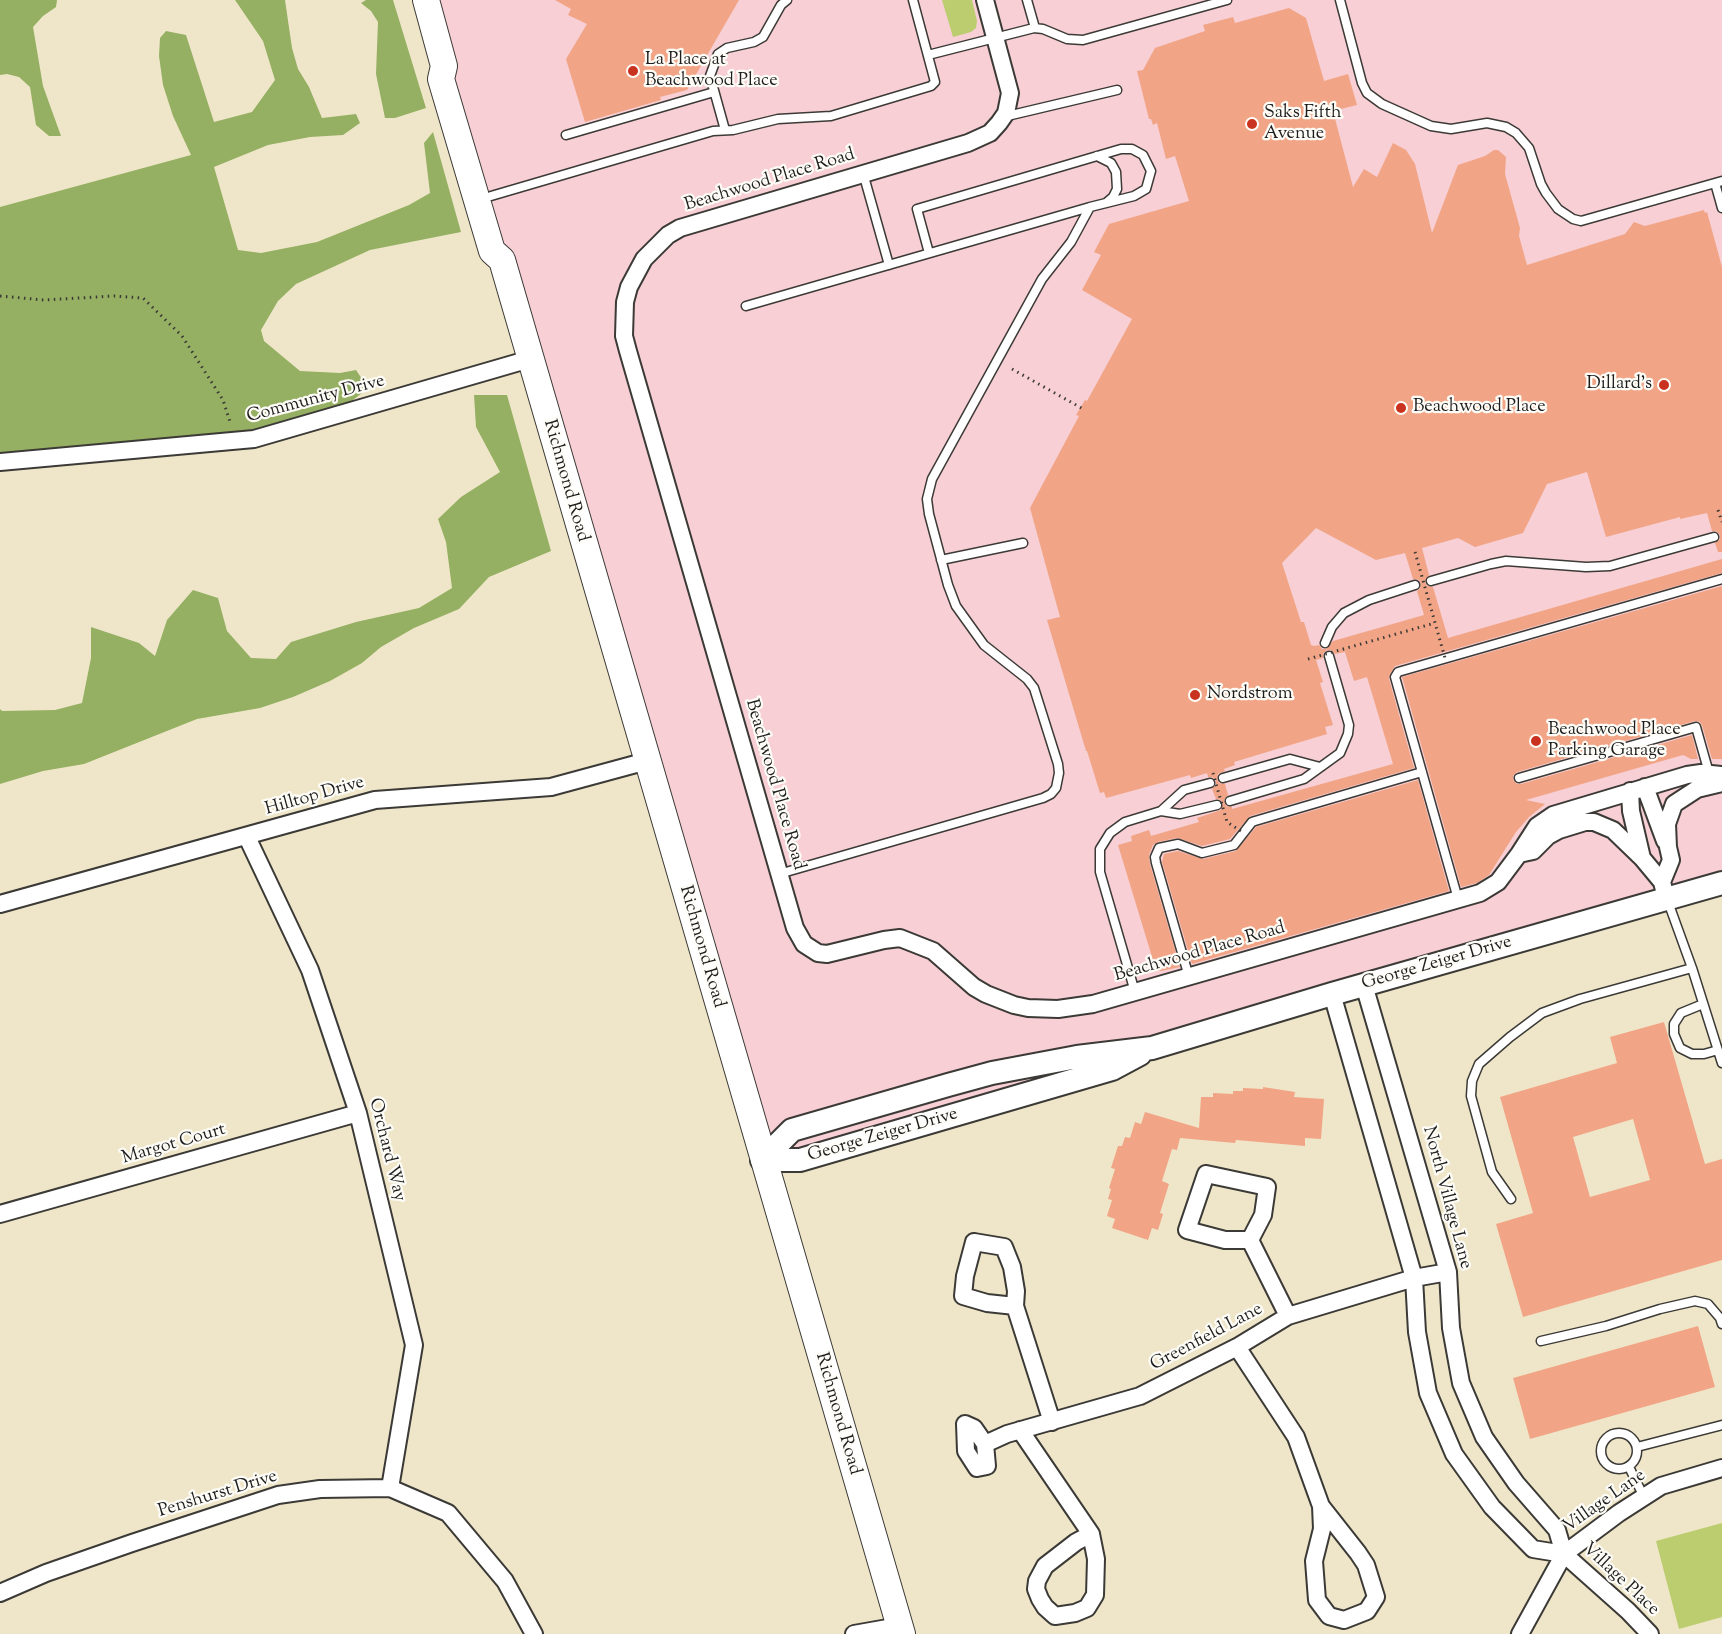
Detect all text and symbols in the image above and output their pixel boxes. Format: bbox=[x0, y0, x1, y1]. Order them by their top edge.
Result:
place label: La Place at Beachwood Place bbox=[645, 50, 778, 92]
marker: La Place at Beachwood Place bbox=[626, 64, 640, 78]
place label: Saks Fifth Avenue bbox=[1264, 103, 1341, 146]
marker: Saks Fifth Avenue bbox=[1245, 117, 1259, 131]
street label: Beachwood Place Road bbox=[682, 145, 858, 217]
street label: Community Drive bbox=[245, 371, 387, 429]
place label: Dillard's bbox=[1587, 374, 1652, 396]
marker: Dillard's bbox=[1657, 378, 1671, 392]
place label: Beachwood Place bbox=[1413, 397, 1546, 419]
marker: Beachwood Place bbox=[1394, 401, 1408, 415]
street label: Richmond Road bbox=[537, 417, 593, 545]
place label: Nordstrom bbox=[1207, 684, 1293, 706]
marker: Nordstrom bbox=[1188, 688, 1202, 702]
street label: Beachwood Place Road bbox=[739, 697, 809, 873]
place label: Beachwood Place Parking Garage bbox=[1548, 720, 1681, 762]
marker: Beachwood Place Parking Garage bbox=[1529, 734, 1543, 748]
street label: Hilltop Drive bbox=[263, 773, 367, 821]
street label: Richmond Road bbox=[673, 883, 729, 1011]
street label: Beachwood Place Road bbox=[1112, 918, 1288, 988]
street label: George Zeiger Drive bbox=[1359, 932, 1515, 996]
street label: Orchard Way bbox=[363, 1096, 409, 1204]
street label: George Zeiger Drive bbox=[805, 1104, 961, 1168]
street label: Margot Court bbox=[120, 1120, 228, 1170]
street label: North Village Lane bbox=[1417, 1124, 1475, 1272]
street label: Greenfield Lane bbox=[1147, 1299, 1267, 1377]
street label: Richmond Road bbox=[809, 1350, 865, 1478]
street label: Village Lane bbox=[1560, 1466, 1650, 1538]
street label: Penshurst Drive bbox=[156, 1467, 280, 1523]
street label: Village Place bbox=[1577, 1539, 1663, 1621]

